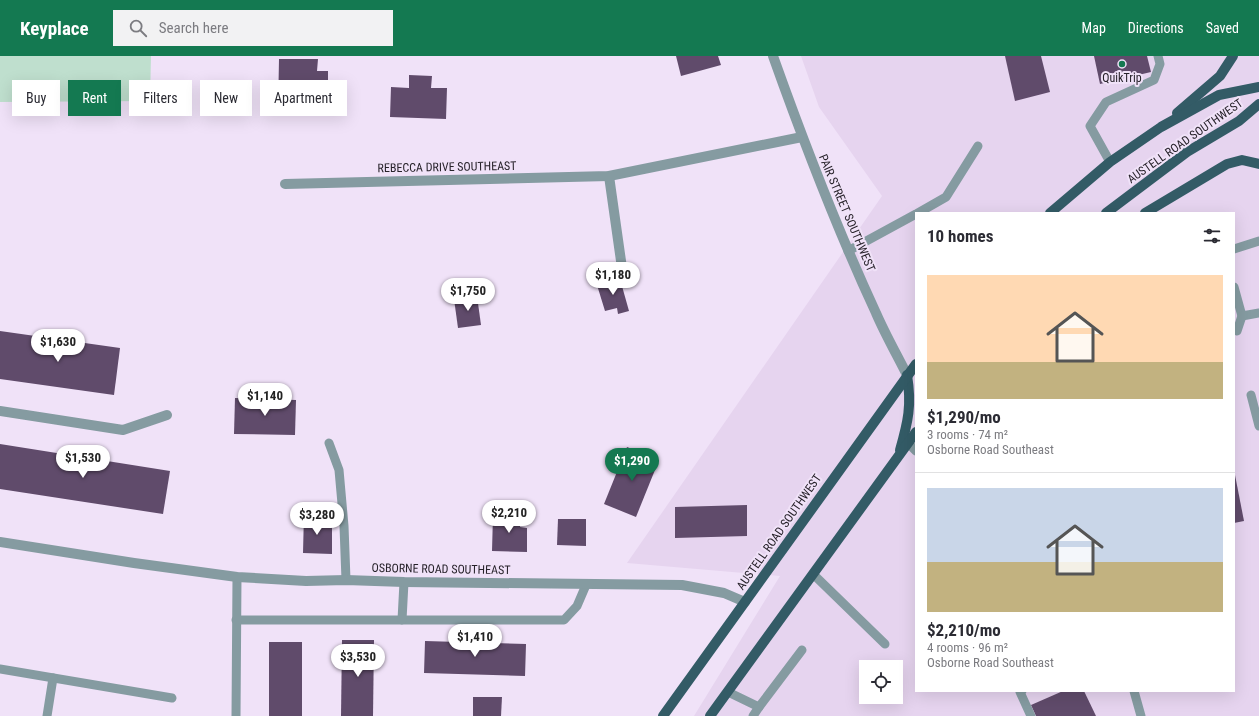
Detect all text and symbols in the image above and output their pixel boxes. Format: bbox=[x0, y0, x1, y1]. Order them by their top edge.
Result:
search box bbox=[113, 10, 393, 46]
text: Keyplace bbox=[20, 17, 89, 40]
icon: search bbox=[127, 17, 149, 39]
text: Search here bbox=[159, 19, 228, 37]
text: Map bbox=[1082, 20, 1106, 36]
text: Directions bbox=[1128, 20, 1184, 36]
text: Saved bbox=[1206, 20, 1239, 36]
marker: QuikTrip bbox=[1117, 59, 1127, 69]
place label: QuikTrip bbox=[1102, 71, 1142, 85]
chip: Buy bbox=[12, 80, 60, 116]
chip: Rent bbox=[68, 80, 121, 116]
chip: Filters bbox=[129, 80, 192, 116]
chip: New bbox=[200, 80, 252, 116]
chip: Apartment bbox=[260, 80, 347, 116]
street label: AUSTELL ROAD SOUTHWEST bbox=[1125, 96, 1245, 186]
street label: PAIR STREET SOUTHWEST bbox=[816, 152, 878, 274]
street label: REBECCA DRIVE SOUTHEAST bbox=[377, 159, 517, 175]
icon: filters bbox=[1201, 225, 1223, 247]
text: 10 homes bbox=[927, 226, 993, 246]
pin: $1,180 bbox=[580, 262, 646, 296]
text: $1,180 bbox=[595, 267, 631, 282]
pin: $1,750 bbox=[435, 278, 501, 312]
text: $1,750 bbox=[450, 283, 486, 298]
icon: home bbox=[1039, 301, 1111, 373]
pin: $1,630 bbox=[25, 329, 91, 363]
text: $1,630 bbox=[40, 334, 76, 349]
pin: $1,140 bbox=[232, 383, 298, 417]
text: $1,140 bbox=[247, 388, 283, 403]
text: $1,290/mo bbox=[927, 407, 1001, 427]
text: 3 rooms · 74 m² bbox=[927, 427, 1008, 442]
text: Osborne Road Southeast bbox=[927, 442, 1054, 457]
pin: $1,530 bbox=[50, 445, 116, 479]
pin: $1,290 bbox=[599, 448, 665, 482]
text: $1,530 bbox=[65, 450, 101, 465]
text: $1,290 bbox=[614, 453, 650, 468]
street label: AUSTELL ROAD SOUTHWEST bbox=[734, 472, 824, 592]
pin: $2,210 bbox=[476, 500, 542, 534]
pin: $3,280 bbox=[284, 502, 350, 536]
text: $2,210 bbox=[491, 505, 527, 520]
text: $3,280 bbox=[299, 507, 335, 522]
icon: home bbox=[1039, 514, 1111, 586]
street label: OSBORNE ROAD SOUTHEAST bbox=[371, 561, 511, 577]
text: $2,210/mo bbox=[927, 620, 1001, 640]
pin: $1,410 bbox=[442, 624, 508, 658]
text: $1,410 bbox=[457, 629, 493, 644]
text: 4 rooms · 96 m² bbox=[927, 640, 1008, 655]
pin: $3,530 bbox=[325, 644, 391, 678]
text: $3,530 bbox=[340, 649, 376, 664]
text: Osborne Road Southeast bbox=[927, 655, 1054, 670]
map controls bbox=[859, 660, 903, 704]
button: locate bbox=[859, 660, 903, 704]

